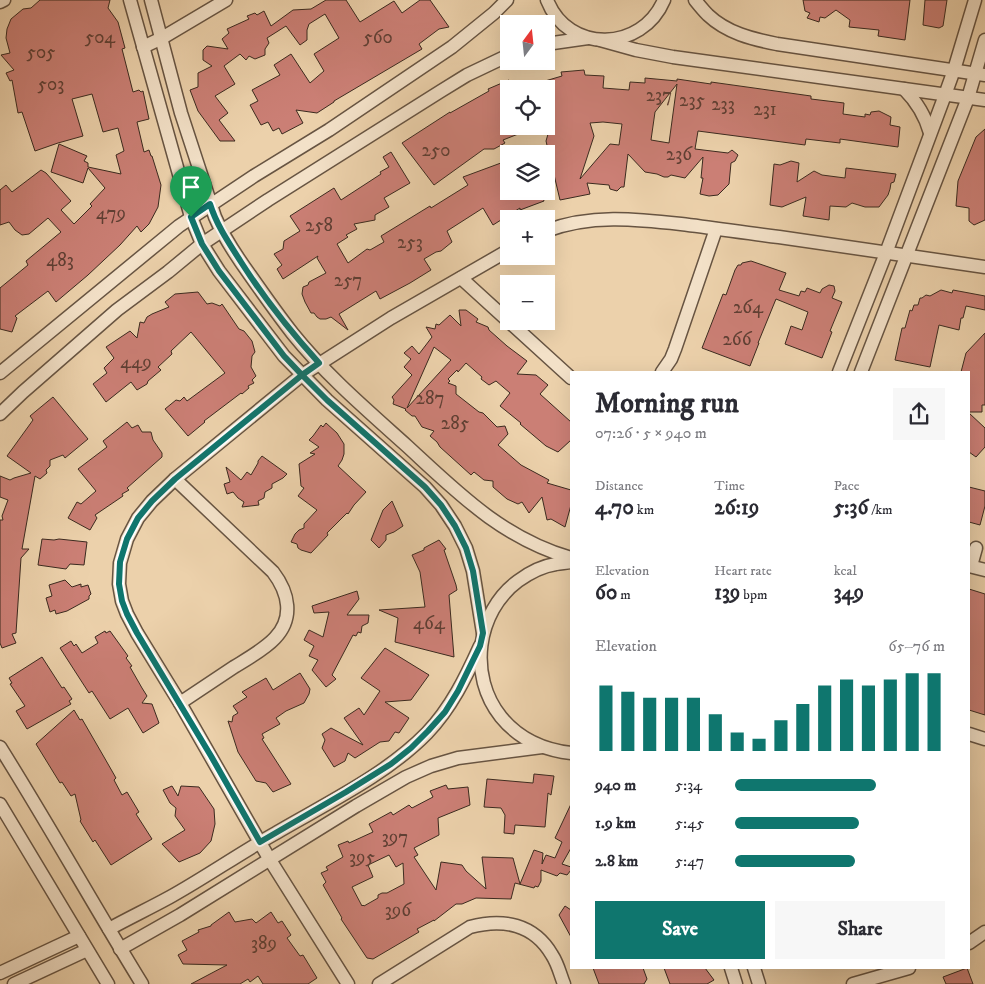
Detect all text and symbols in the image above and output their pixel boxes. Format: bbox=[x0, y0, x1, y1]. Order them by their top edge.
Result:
north arrow bbox=[500, 15, 555, 70]
map controls bbox=[500, 15, 555, 330]
house number: 504 bbox=[85, 26, 116, 49]
house number: 560 bbox=[363, 26, 393, 49]
house number: 505 bbox=[26, 41, 56, 64]
house number: 503 bbox=[38, 73, 64, 96]
button: locate bbox=[500, 80, 555, 135]
house number: 237 bbox=[646, 84, 672, 107]
house number: 235 bbox=[679, 89, 705, 112]
house number: 233 bbox=[711, 93, 735, 116]
house number: 231 bbox=[753, 98, 777, 121]
house number: 250 bbox=[422, 139, 450, 162]
house number: 236 bbox=[666, 143, 693, 166]
button: layers bbox=[500, 145, 555, 200]
pin bbox=[170, 166, 212, 217]
icon: arrive bbox=[177, 173, 205, 201]
house number: 479 bbox=[96, 202, 126, 225]
button: + bbox=[500, 210, 555, 265]
house number: 258 bbox=[305, 214, 333, 237]
house number: 253 bbox=[397, 231, 423, 254]
house number: 483 bbox=[46, 249, 74, 272]
house number: 257 bbox=[334, 269, 362, 292]
button: − bbox=[500, 275, 555, 330]
house number: 264 bbox=[733, 296, 764, 319]
house number: 266 bbox=[722, 328, 753, 351]
house number: 449 bbox=[120, 351, 152, 374]
text: Morning run bbox=[595, 386, 739, 421]
house number: 287 bbox=[416, 387, 444, 410]
button: share bbox=[893, 388, 945, 440]
house number: 285 bbox=[441, 412, 470, 435]
text: 07:26 · 5 × 940 m bbox=[595, 423, 707, 443]
text: Distance bbox=[595, 477, 643, 495]
text: Time bbox=[714, 477, 745, 495]
text: Pace bbox=[834, 477, 860, 495]
text: 4.70 bbox=[595, 495, 634, 521]
text: 26:19 bbox=[714, 495, 759, 521]
text: 5:36 bbox=[834, 495, 868, 521]
text: km bbox=[634, 501, 654, 519]
text: /km bbox=[868, 501, 893, 519]
text: Elevation bbox=[595, 562, 649, 580]
text: Heart rate bbox=[714, 562, 772, 580]
text: kcal bbox=[834, 562, 857, 580]
text: 60 bbox=[595, 580, 617, 606]
text: 139 bbox=[714, 580, 740, 606]
text: 349 bbox=[834, 580, 864, 606]
text: m bbox=[617, 586, 631, 604]
text: bpm bbox=[740, 586, 767, 604]
house number: 464 bbox=[413, 612, 446, 635]
text: Elevation bbox=[595, 636, 657, 656]
text: 65–76 m bbox=[888, 636, 945, 656]
text: 940 m bbox=[595, 775, 636, 795]
text: 5:34 bbox=[675, 775, 702, 795]
text: 1.9 km bbox=[595, 813, 636, 833]
text: 5:45 bbox=[675, 813, 704, 833]
house number: 397 bbox=[382, 826, 408, 849]
house number: 395 bbox=[349, 846, 376, 869]
text: 2.8 km bbox=[595, 851, 638, 871]
text: 5:47 bbox=[675, 851, 704, 871]
house number: 396 bbox=[385, 899, 412, 922]
button: Save bbox=[595, 901, 765, 959]
button: Share bbox=[775, 901, 945, 959]
house number: 389 bbox=[251, 932, 277, 955]

